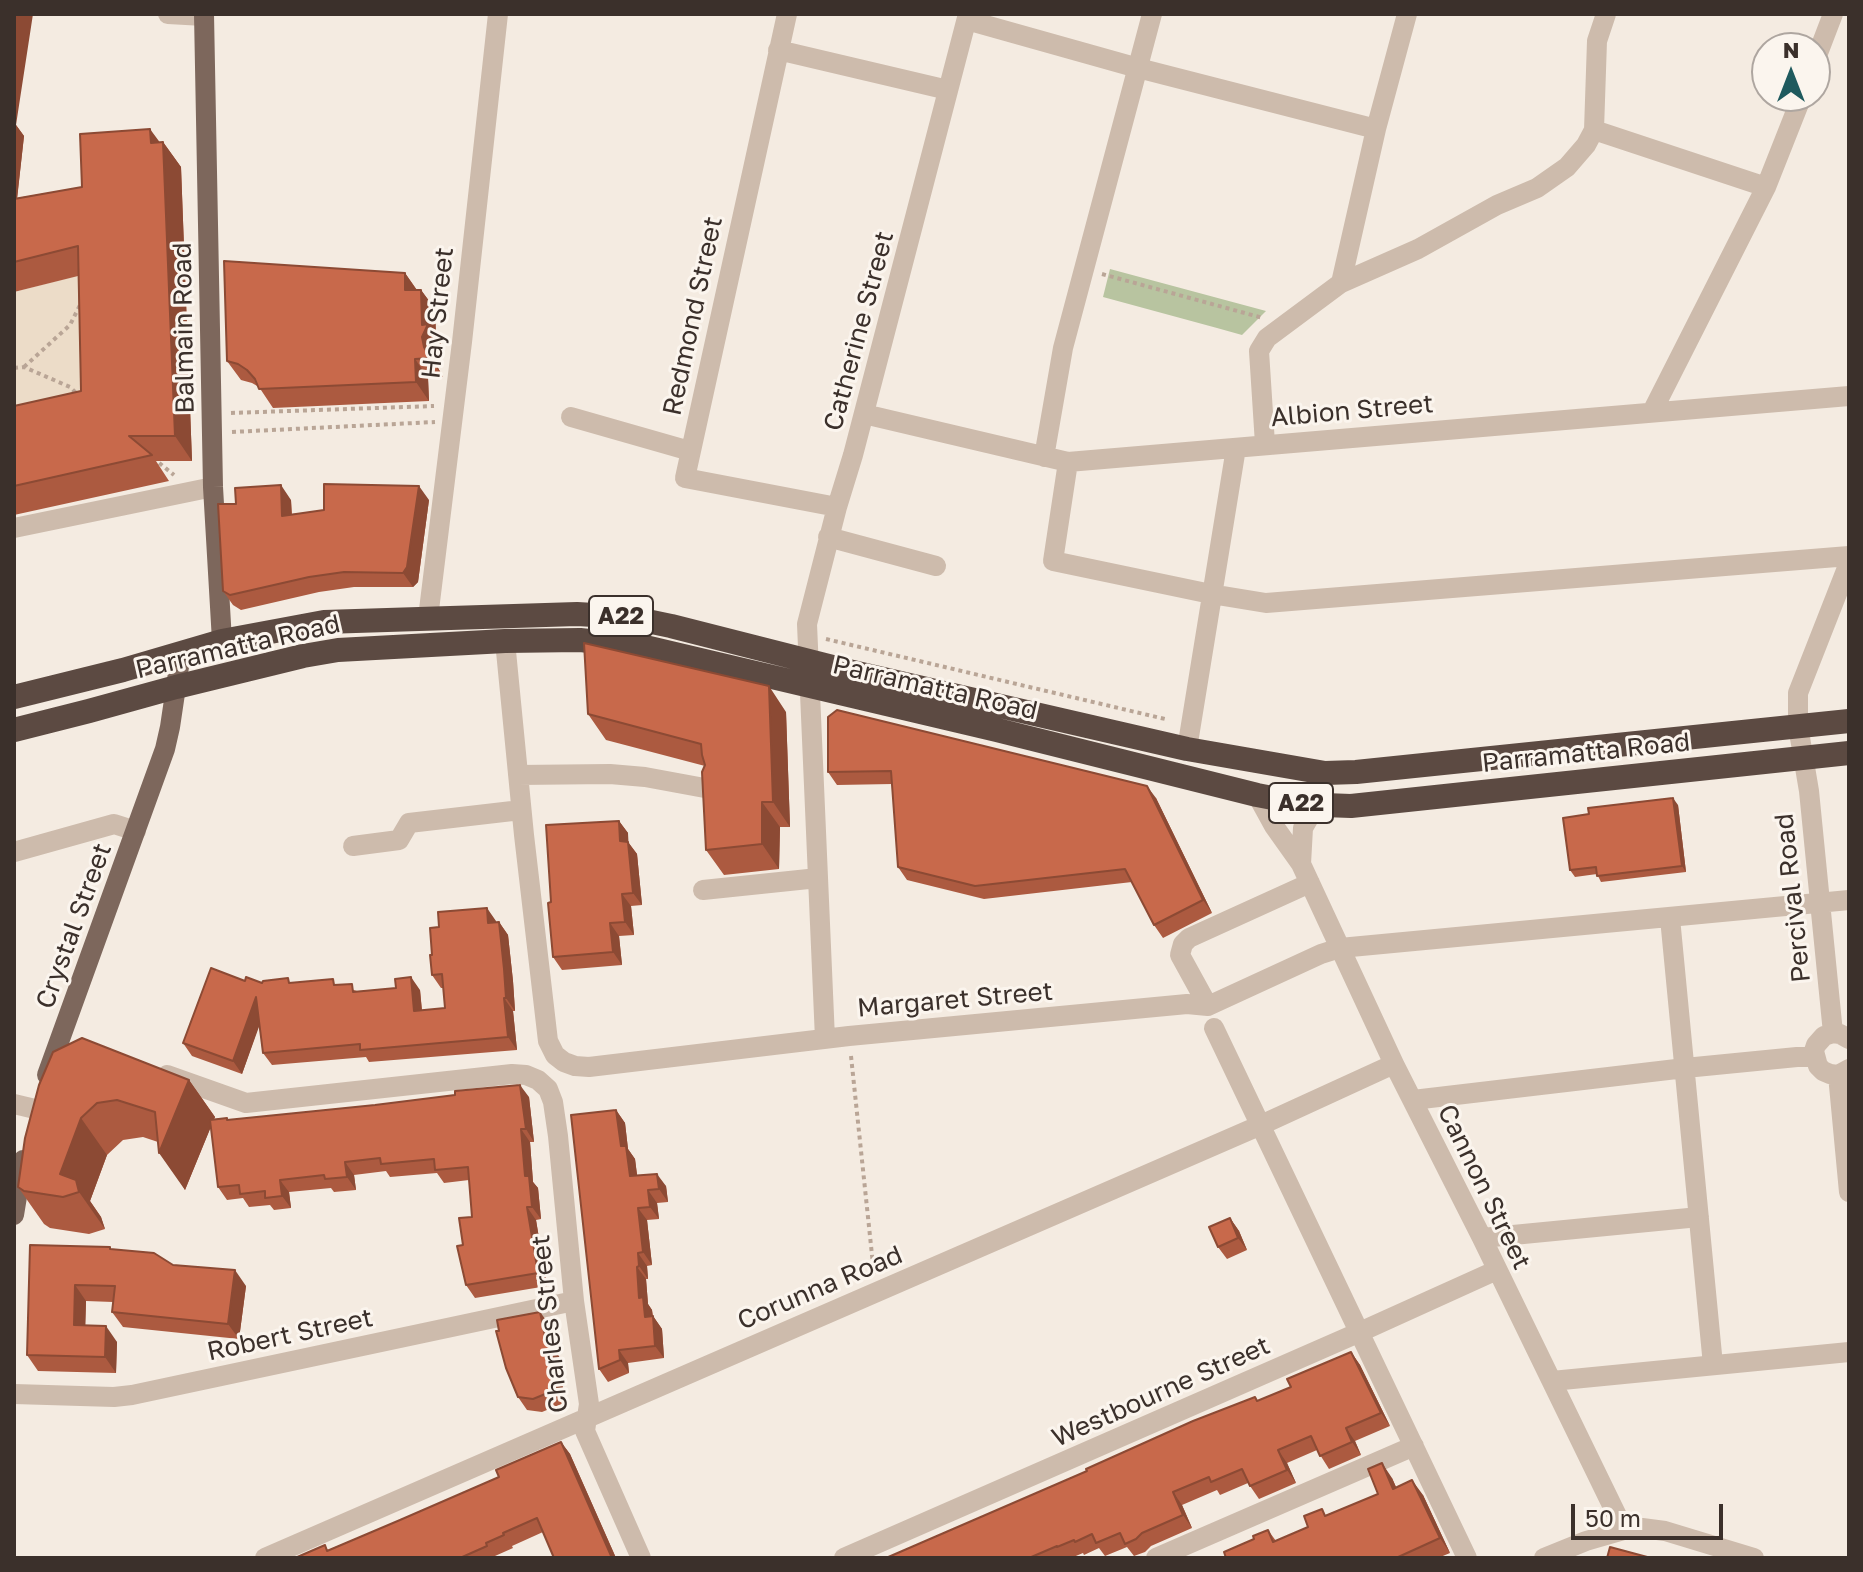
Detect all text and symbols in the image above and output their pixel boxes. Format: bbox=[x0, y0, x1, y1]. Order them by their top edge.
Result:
north arrow bbox=[1751, 32, 1831, 112]
text: N bbox=[1783, 36, 1799, 63]
street label: Redmond Street bbox=[657, 214, 729, 418]
street label: Catherine Street bbox=[817, 228, 901, 434]
street label: Balmain Road bbox=[167, 242, 201, 414]
street label: Hay Street bbox=[416, 246, 460, 380]
street label: Albion Street bbox=[1269, 388, 1435, 434]
road number: A22 bbox=[589, 596, 653, 636]
street label: Parramatta Road bbox=[133, 608, 343, 686]
street label: Parramatta Road bbox=[830, 649, 1040, 727]
street label: Parramatta Road bbox=[1480, 727, 1692, 779]
road number: A22 bbox=[1269, 783, 1333, 823]
street label: Percival Road bbox=[1769, 812, 1817, 984]
street label: Crystal Street bbox=[30, 839, 118, 1013]
street label: Margaret Street bbox=[856, 976, 1054, 1024]
street label: Cannon Street bbox=[1431, 1100, 1537, 1274]
street label: Charles Street bbox=[525, 1233, 575, 1415]
street label: Corunna Road bbox=[733, 1239, 907, 1337]
street label: Robert Street bbox=[204, 1302, 376, 1368]
street label: Westbourne Street bbox=[1047, 1330, 1275, 1454]
scale bar bbox=[1575, 1488, 1727, 1538]
text: 50 m bbox=[1585, 1503, 1641, 1532]

